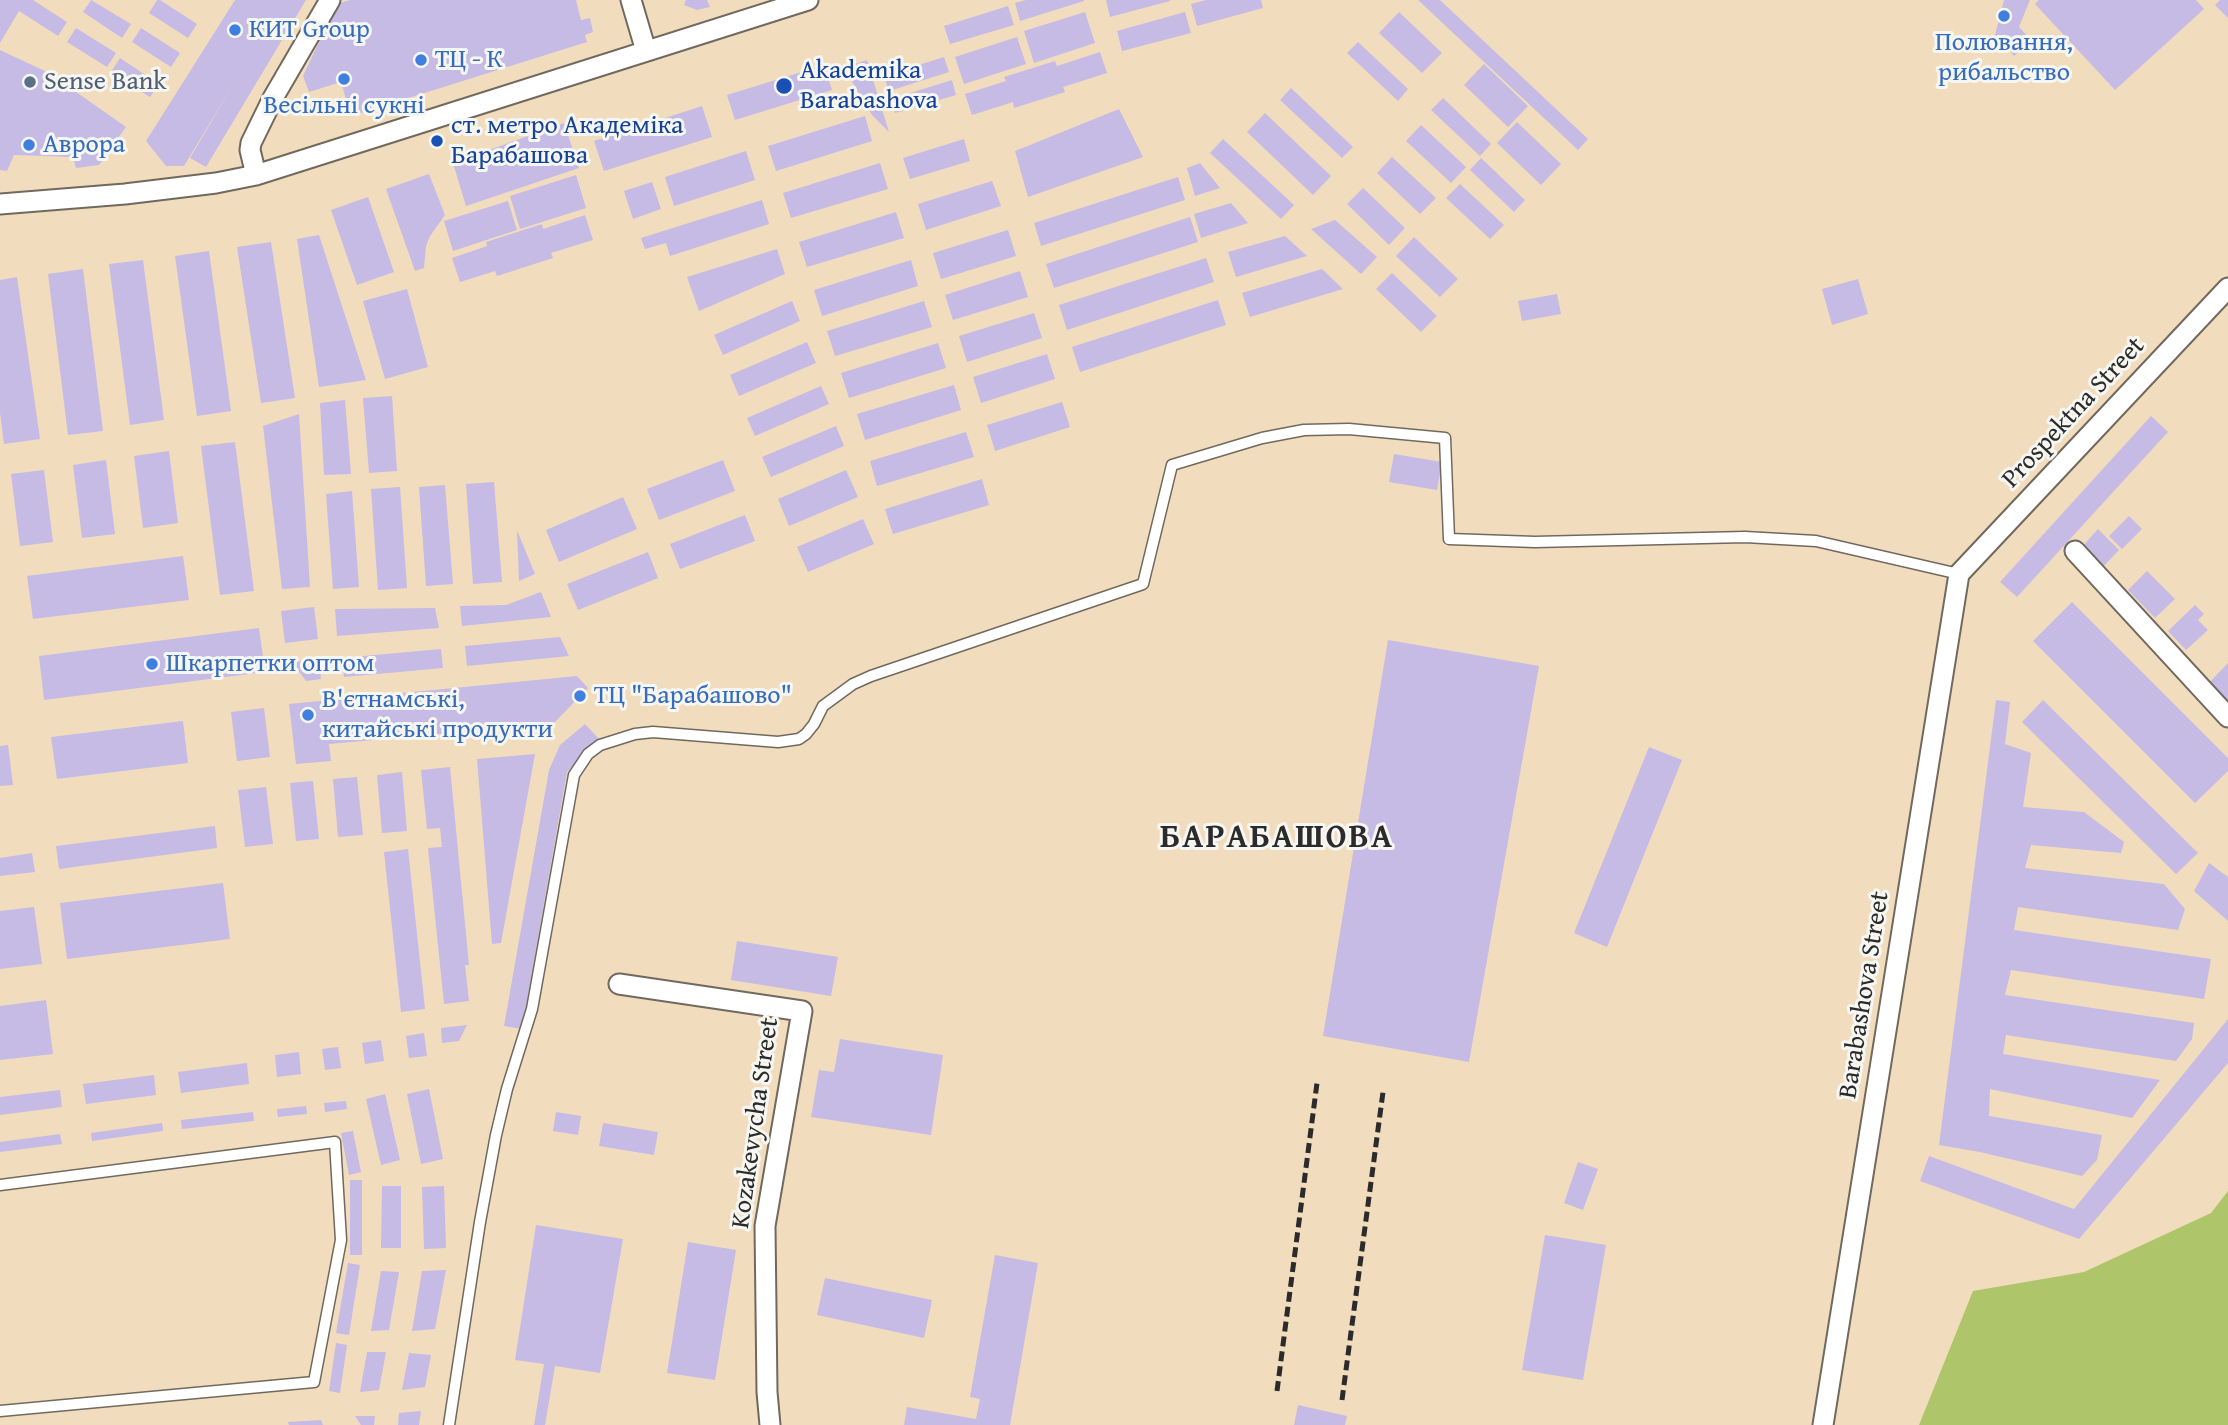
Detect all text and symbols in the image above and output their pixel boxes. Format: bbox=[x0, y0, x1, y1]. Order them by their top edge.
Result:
marker: Полювання, рибальство bbox=[1996, 8, 2012, 24]
place label: КИТ Group bbox=[249, 14, 370, 46]
marker: КИТ Group bbox=[227, 22, 243, 38]
place label: Полювання, рибальство bbox=[1935, 27, 2073, 88]
place label: ТЦ - К bbox=[435, 44, 503, 76]
marker: ТЦ - К bbox=[413, 52, 429, 68]
place label: Akademіka Barabashova bbox=[800, 55, 938, 116]
place label: Sense Bank bbox=[44, 66, 167, 98]
marker: Весільні сукні bbox=[336, 71, 352, 87]
marker: Sense Bank bbox=[22, 74, 38, 90]
marker: Akademіka Barabashova bbox=[774, 76, 794, 96]
place label: Весільні сукні bbox=[263, 90, 425, 122]
place label: ст. метро Академіка Барабашова bbox=[451, 110, 683, 172]
place label: Аврора bbox=[43, 129, 125, 161]
marker: ст. метро Академіка Барабашова bbox=[429, 133, 445, 149]
marker: Аврора bbox=[21, 137, 37, 153]
street label: Prospektna Street bbox=[1996, 331, 2152, 495]
place label: Шкарпетки оптом bbox=[166, 648, 374, 680]
marker: Шкарпетки оптом bbox=[144, 656, 160, 672]
place label: ТЦ "Барабашово" bbox=[594, 680, 792, 712]
place label: В'єтнамські, китайські продукти bbox=[322, 684, 553, 746]
marker: ТЦ "Барабашово" bbox=[572, 688, 588, 704]
marker: В'єтнамські, китайські продукти bbox=[300, 707, 316, 723]
district label: БАРАБАШОВА bbox=[1161, 819, 1393, 859]
street label: Barabashova Street bbox=[1833, 889, 1897, 1101]
street label: Kozakevycha Street bbox=[726, 1016, 786, 1230]

